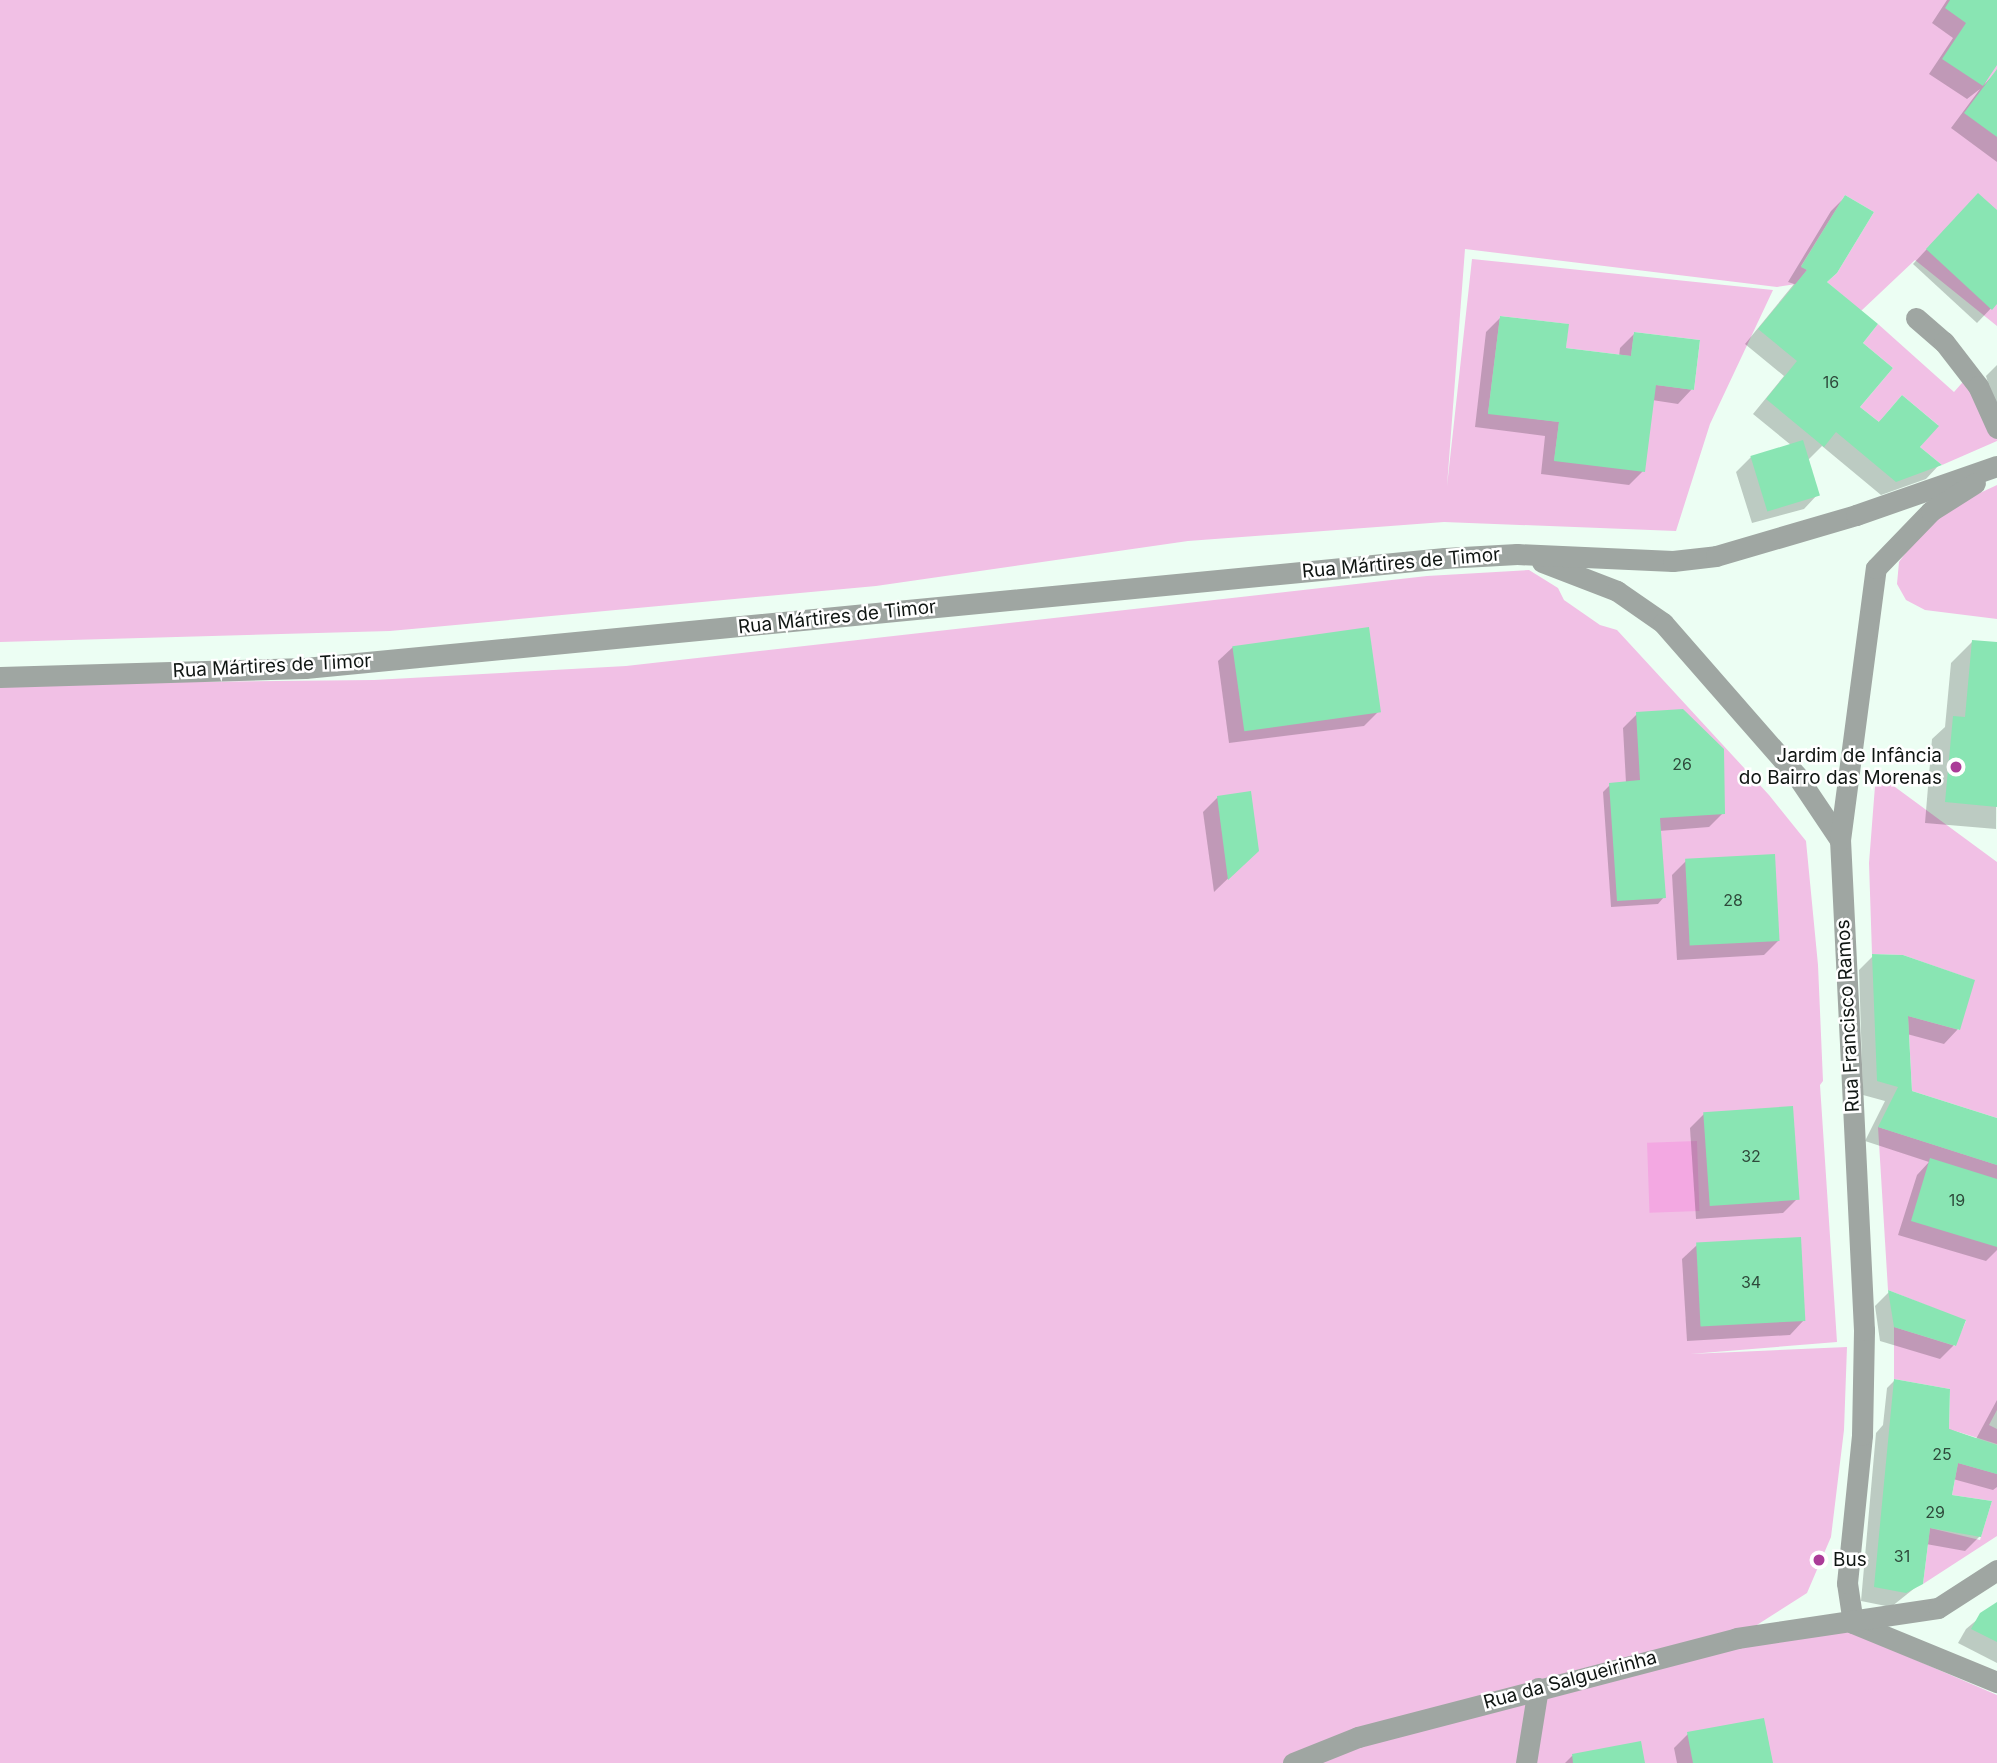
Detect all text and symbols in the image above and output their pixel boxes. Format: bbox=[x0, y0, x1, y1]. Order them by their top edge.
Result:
house number: 16 bbox=[1823, 372, 1839, 392]
street label: Rua Mártires de Timor bbox=[1301, 543, 1501, 583]
street label: Rua Mártires de Timor bbox=[737, 595, 937, 639]
street label: Rua Mártires de Timor bbox=[172, 649, 372, 683]
place label: Jardim de Infância do Bairro das Morenas bbox=[1739, 745, 1942, 789]
house number: 26 bbox=[1672, 754, 1692, 774]
marker: Jardim de Infância do Bairro das Morenas bbox=[1948, 759, 1964, 775]
house number: 28 bbox=[1723, 890, 1743, 910]
street label: Rua Francisco Ramos bbox=[1832, 919, 1864, 1113]
house number: 32 bbox=[1741, 1146, 1761, 1166]
house number: 19 bbox=[1949, 1190, 1965, 1210]
house number: 34 bbox=[1741, 1272, 1761, 1292]
house number: 25 bbox=[1932, 1444, 1952, 1464]
house number: 29 bbox=[1925, 1502, 1945, 1522]
house number: 31 bbox=[1894, 1546, 1910, 1566]
place label: Bus bbox=[1833, 1549, 1867, 1571]
marker: Bus bbox=[1811, 1552, 1827, 1568]
street label: Rua da Salgueirinha bbox=[1481, 1646, 1659, 1714]

